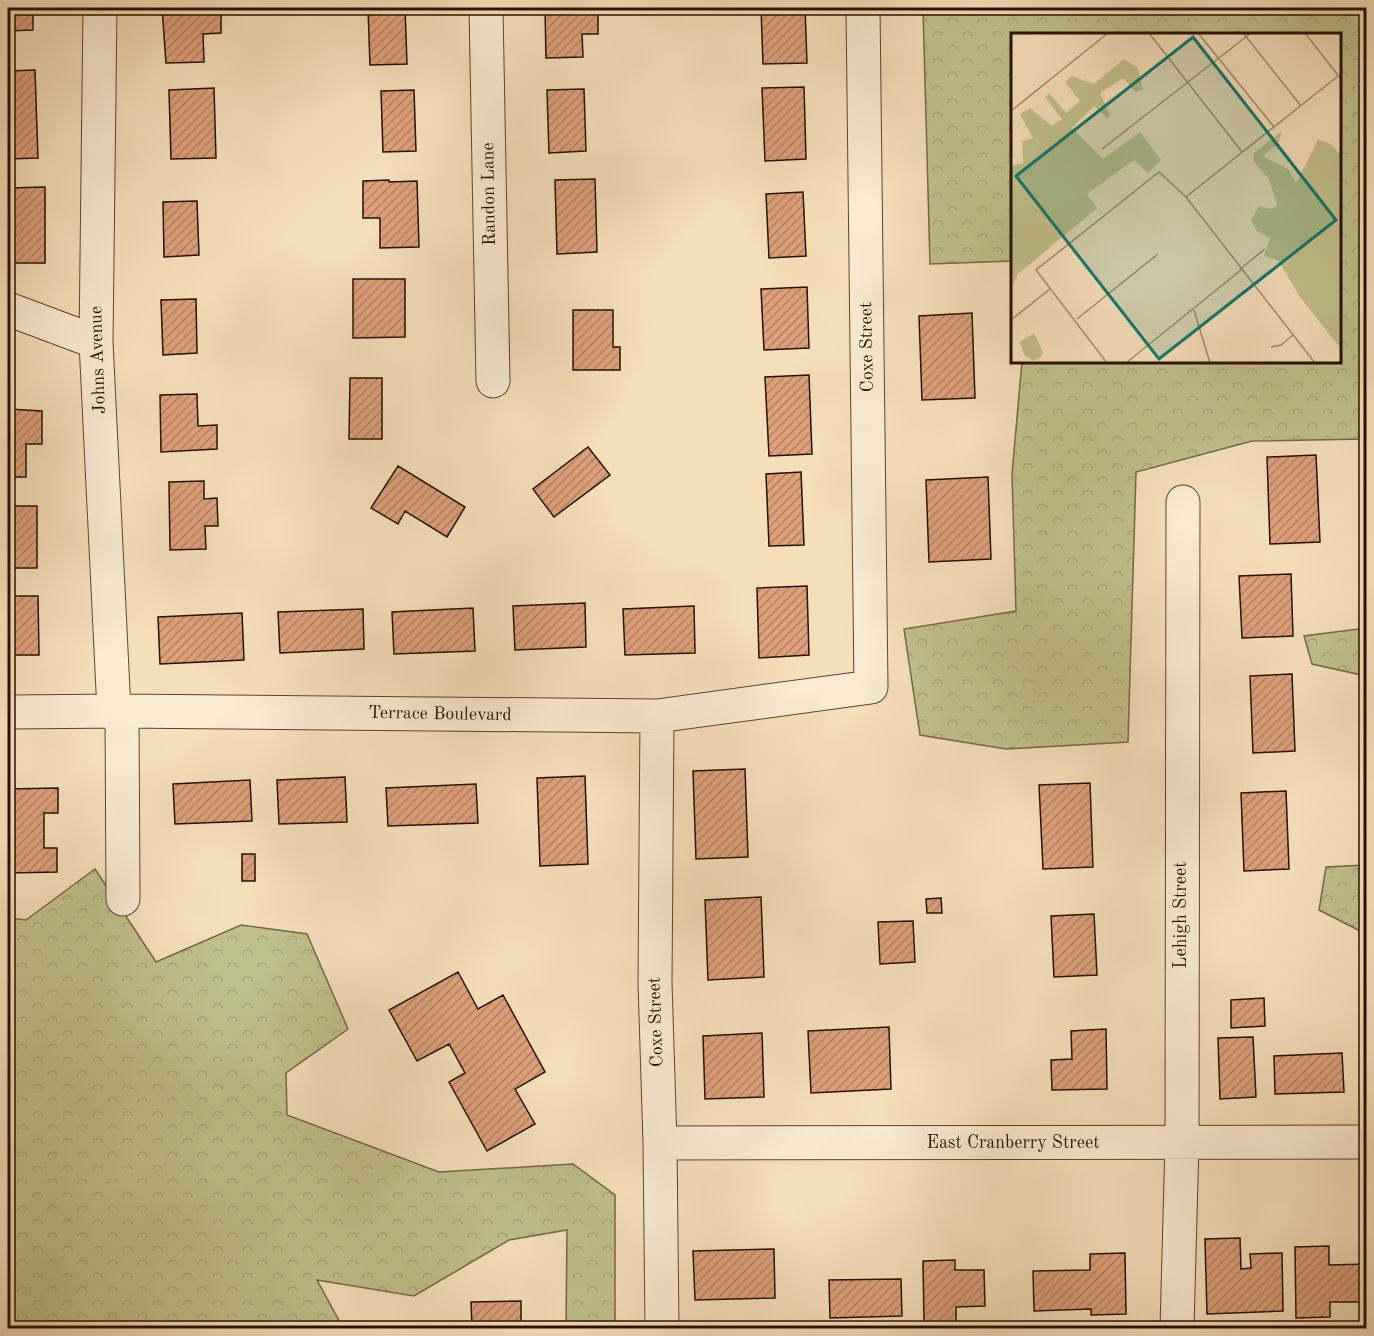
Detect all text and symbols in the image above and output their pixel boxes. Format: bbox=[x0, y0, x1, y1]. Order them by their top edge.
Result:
inset map bbox=[1011, 33, 1341, 363]
street label: Randon Lane bbox=[479, 142, 499, 246]
street label: Coxe Street bbox=[857, 302, 877, 392]
street label: Johns Avenue bbox=[87, 306, 109, 414]
street label: Terrace Boulevard bbox=[368, 704, 512, 724]
street label: Lehigh Street bbox=[1172, 861, 1190, 969]
street label: Coxe Street bbox=[645, 976, 667, 1068]
street label: East Cranberry Street bbox=[926, 1134, 1100, 1152]

